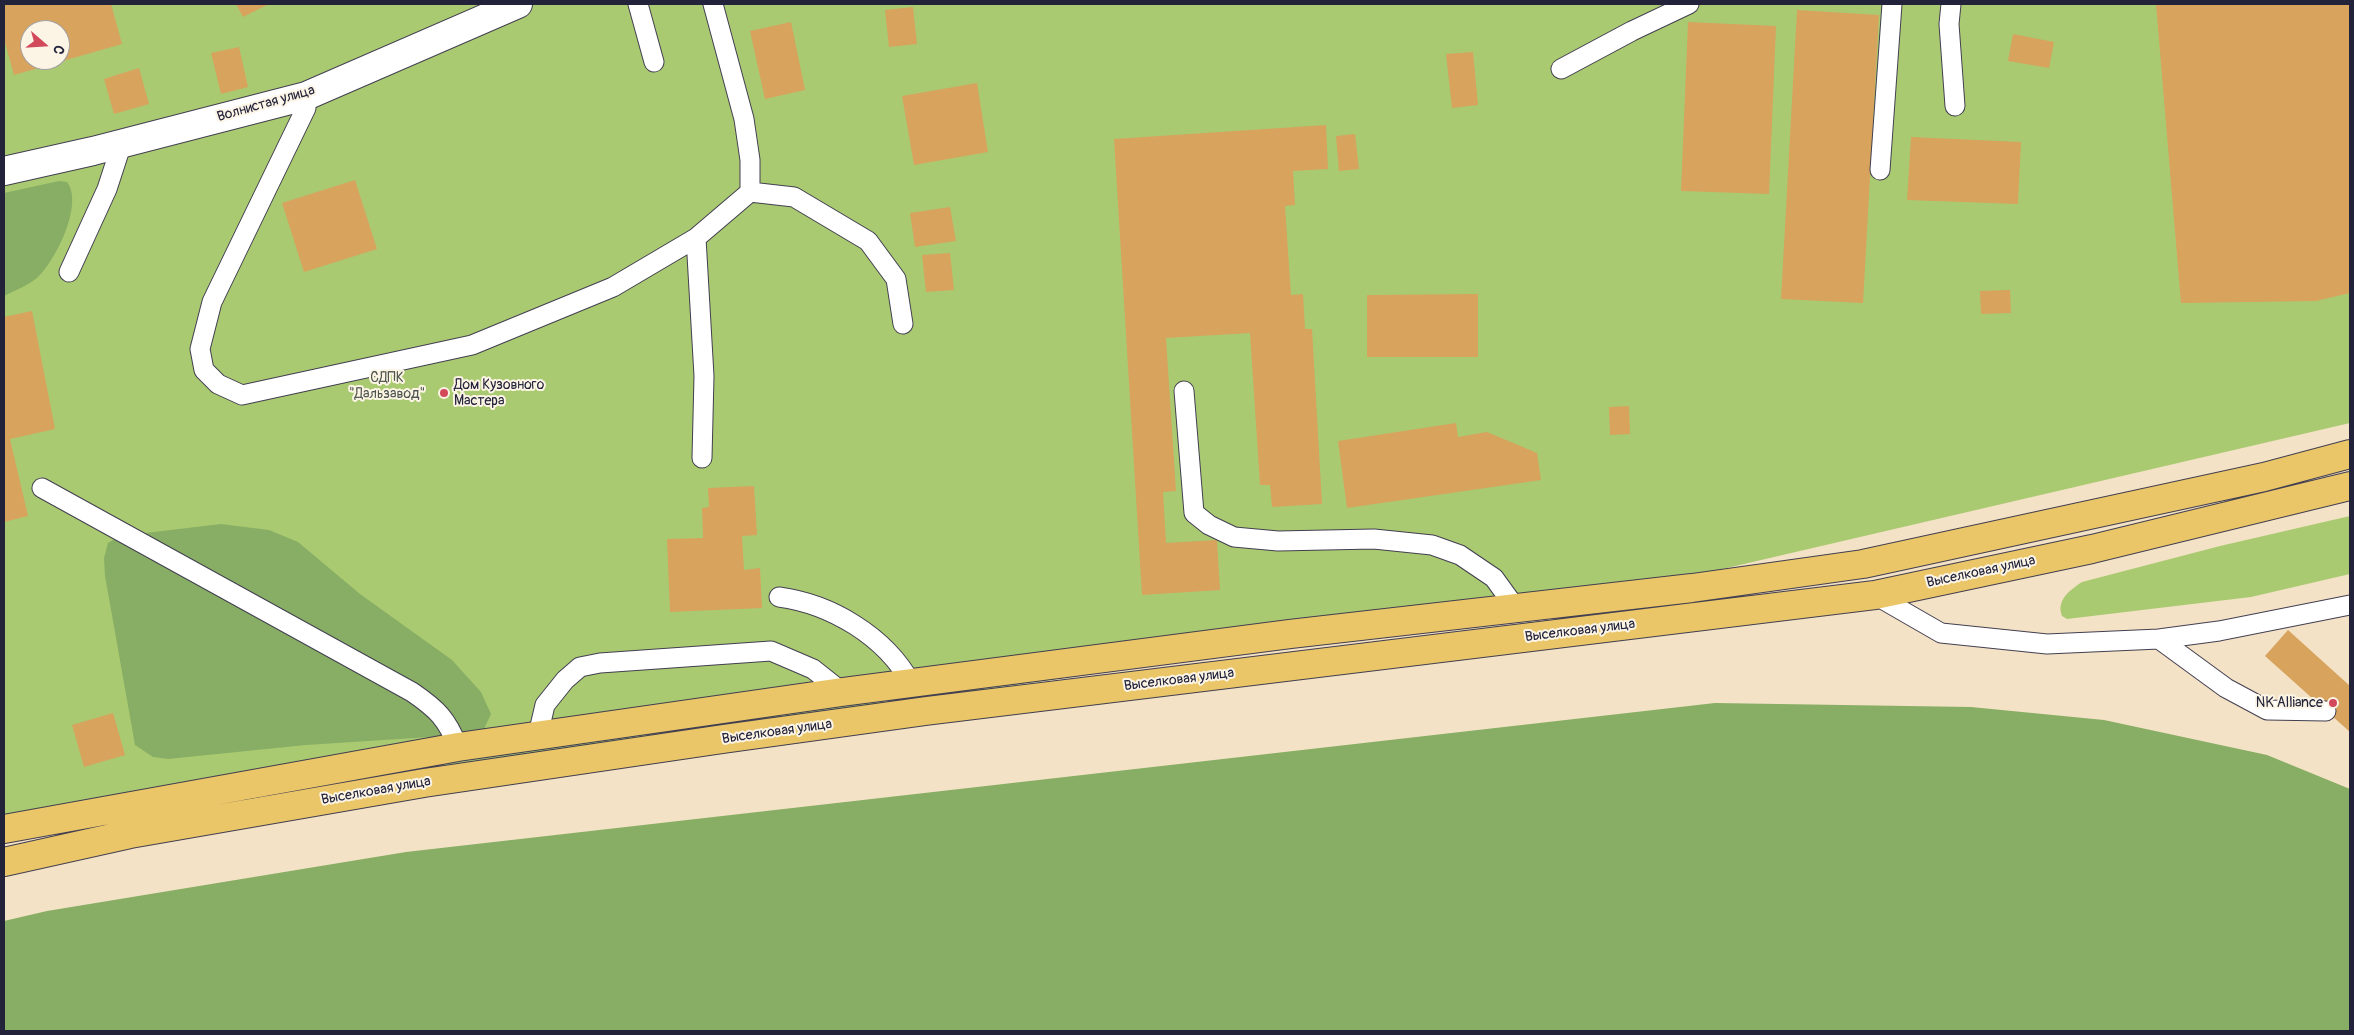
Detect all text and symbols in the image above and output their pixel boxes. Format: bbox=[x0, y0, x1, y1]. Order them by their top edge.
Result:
north arrow bbox=[20, 20, 70, 70]
text: С bbox=[49, 43, 68, 57]
street label: Волнистая улица bbox=[215, 82, 317, 126]
park label: СДПК "Дальзавод" bbox=[349, 370, 425, 402]
place label: Дом Кузовного Мастера bbox=[454, 377, 544, 410]
marker: Дом Кузовного Мастера bbox=[438, 387, 450, 399]
street label: Выселковая улица bbox=[1925, 552, 2037, 592]
street label: Выселковая улица bbox=[1524, 616, 1636, 646]
street label: Выселковая улица bbox=[1123, 665, 1235, 695]
place label: NK Alliance bbox=[2256, 695, 2323, 711]
marker: NK Alliance bbox=[2327, 697, 2339, 709]
street label: Выселковая улица bbox=[721, 716, 833, 748]
street label: Выселковая улица bbox=[320, 773, 432, 809]

